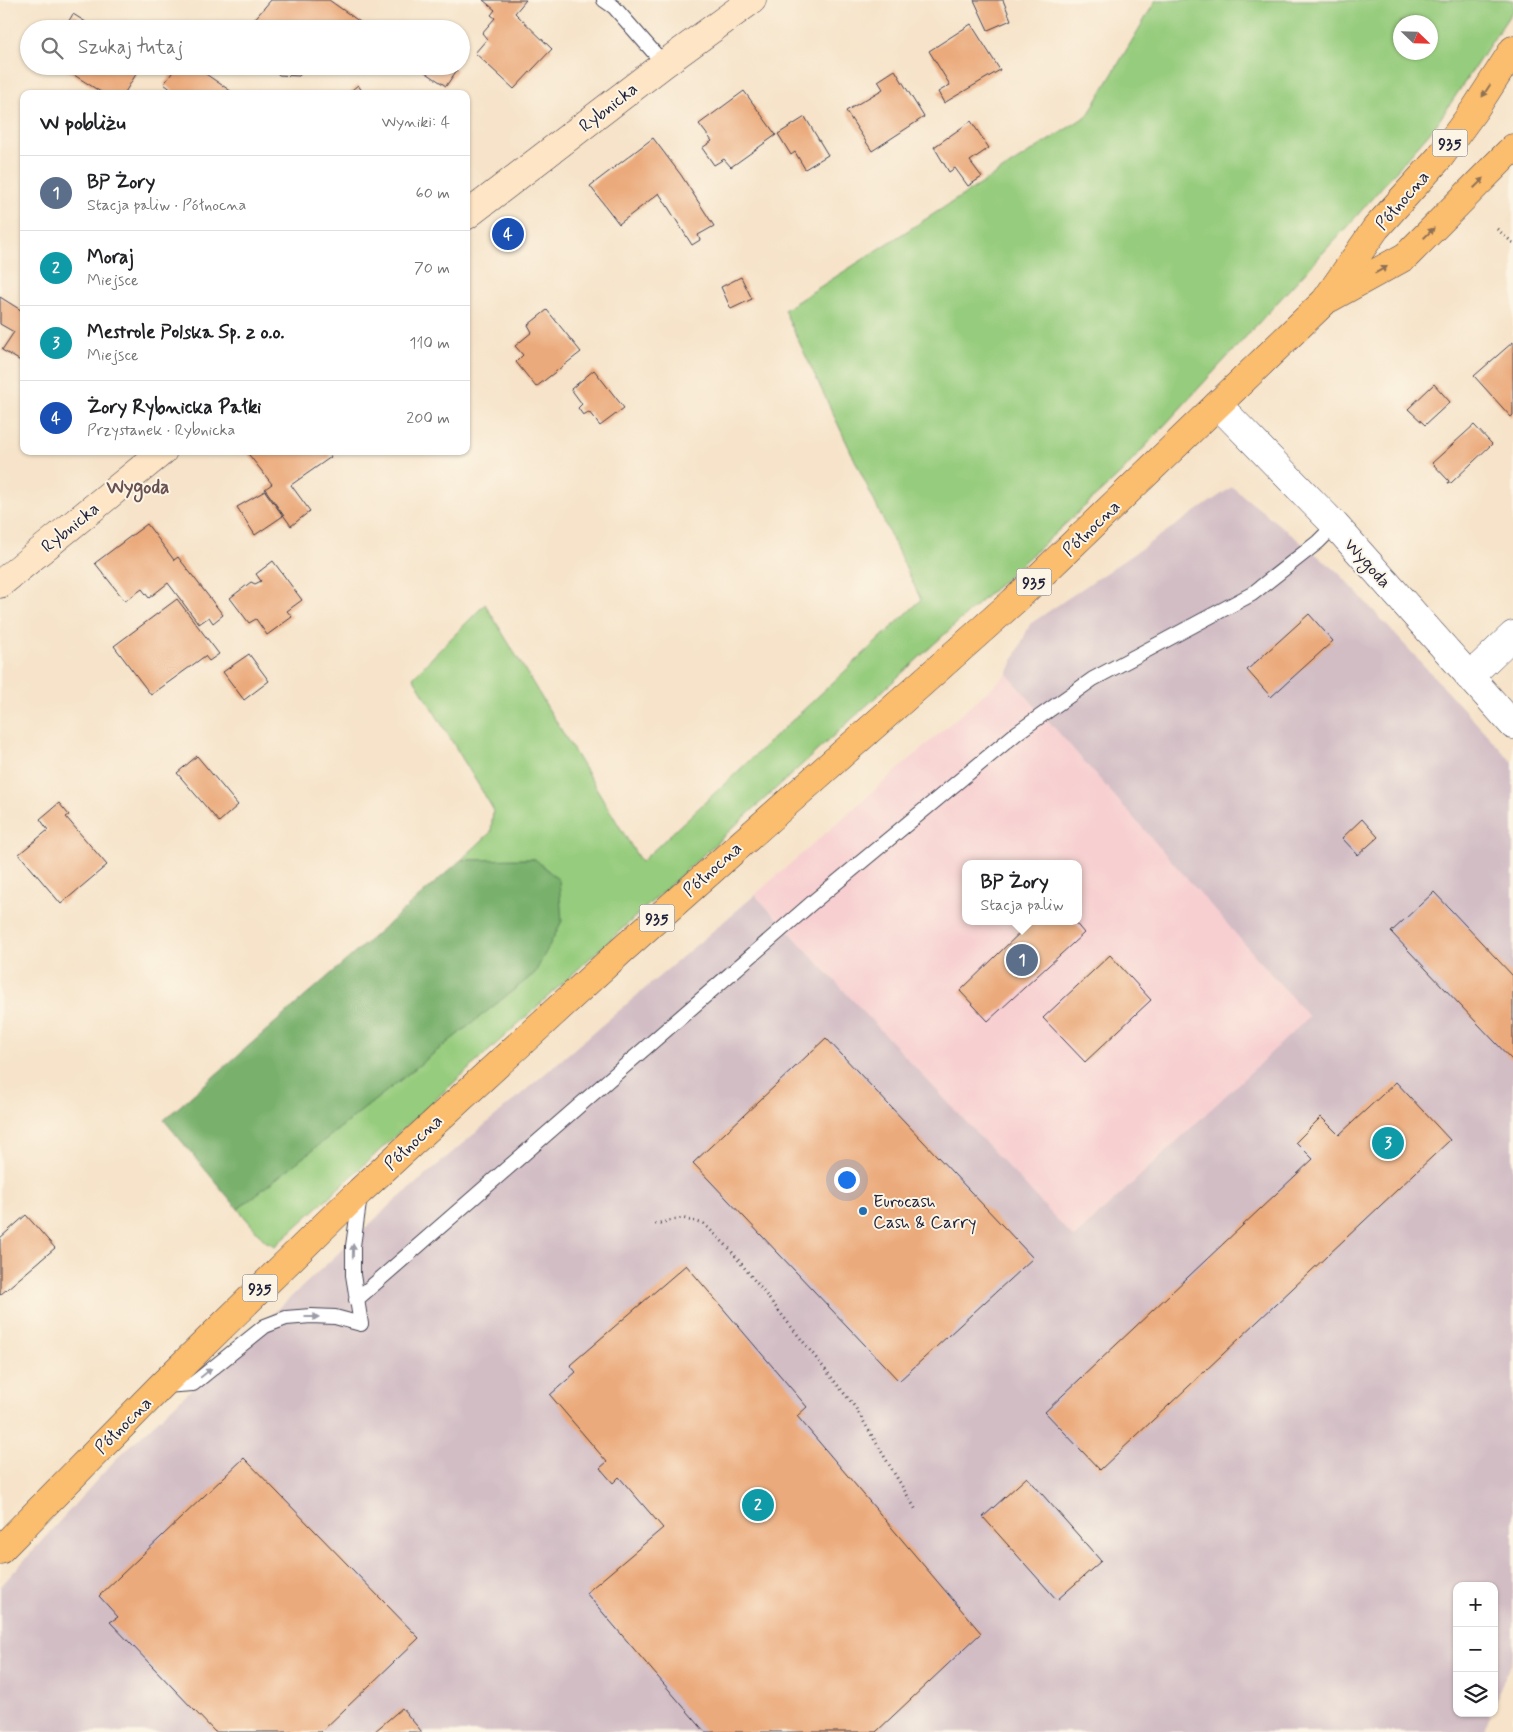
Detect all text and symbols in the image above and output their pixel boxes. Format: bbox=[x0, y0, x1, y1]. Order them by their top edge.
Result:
north arrow bbox=[1393, 15, 1438, 60]
search box bbox=[20, 20, 470, 75]
icon: search bbox=[38, 34, 66, 62]
text: Szukaj tutaj bbox=[78, 35, 183, 60]
street label: Rybnicka bbox=[574, 77, 643, 138]
one-way arrow bbox=[1482, 84, 1491, 98]
text: W pobliżu bbox=[40, 109, 126, 137]
text: Wyniki: 4 bbox=[381, 112, 450, 133]
road number: 935 bbox=[1432, 130, 1468, 156]
street label: Północna bbox=[1370, 166, 1435, 236]
text: BP Żory bbox=[87, 170, 155, 195]
one-way arrow bbox=[1473, 177, 1485, 189]
text: 1 bbox=[52, 183, 60, 204]
text: 60 m bbox=[416, 183, 450, 204]
text: Stacja paliw · Północna bbox=[87, 195, 246, 216]
pin: 4 bbox=[492, 215, 524, 253]
one-way arrow bbox=[1423, 227, 1435, 239]
text: Moraj bbox=[87, 245, 134, 270]
text: 2 bbox=[52, 258, 60, 279]
text: 70 m bbox=[414, 258, 450, 279]
one-way arrow bbox=[1373, 266, 1388, 274]
text: Miejsce bbox=[87, 270, 138, 291]
text: Mestrole Polska Sp. z o.o. bbox=[87, 320, 285, 345]
text: 3 bbox=[52, 333, 60, 354]
text: 110 m bbox=[409, 333, 450, 354]
text: Miejsce bbox=[87, 345, 138, 366]
text: Żory Rybnicka Pałki bbox=[87, 395, 261, 420]
text: 4 bbox=[51, 408, 61, 429]
text: 200 m bbox=[406, 408, 450, 429]
text: Przystanek · Rybnicka bbox=[87, 420, 235, 441]
district label: Wygoda bbox=[106, 475, 169, 503]
street label: Północna bbox=[1057, 495, 1126, 562]
street label: Rybnicka bbox=[36, 497, 105, 559]
street label: Wygoda bbox=[1338, 534, 1396, 594]
road number: 935 bbox=[1016, 568, 1052, 596]
street label: Północna bbox=[678, 837, 747, 903]
popup bbox=[962, 860, 1082, 925]
text: BP Żory bbox=[981, 870, 1049, 895]
text: Stacja paliw bbox=[981, 895, 1064, 916]
road number: 935 bbox=[640, 904, 674, 931]
pin: 1 bbox=[1006, 941, 1038, 979]
street label: Północna bbox=[379, 1109, 448, 1176]
pin: 3 bbox=[1372, 1124, 1404, 1162]
your location bbox=[834, 1167, 860, 1193]
place label: Eurocash Cash & Carry bbox=[873, 1190, 977, 1235]
marker: Eurocash Cash & Carry bbox=[857, 1205, 869, 1217]
one-way arrow bbox=[349, 1243, 357, 1259]
road number: 935 bbox=[242, 1275, 278, 1302]
one-way arrow bbox=[305, 1313, 321, 1321]
one-way arrow bbox=[199, 1368, 212, 1379]
street label: Północna bbox=[90, 1392, 158, 1460]
pin: 2 bbox=[742, 1486, 774, 1524]
map controls bbox=[1453, 1582, 1498, 1717]
button: + bbox=[1453, 1582, 1498, 1627]
button: − bbox=[1453, 1627, 1498, 1672]
button: layers bbox=[1453, 1672, 1498, 1717]

